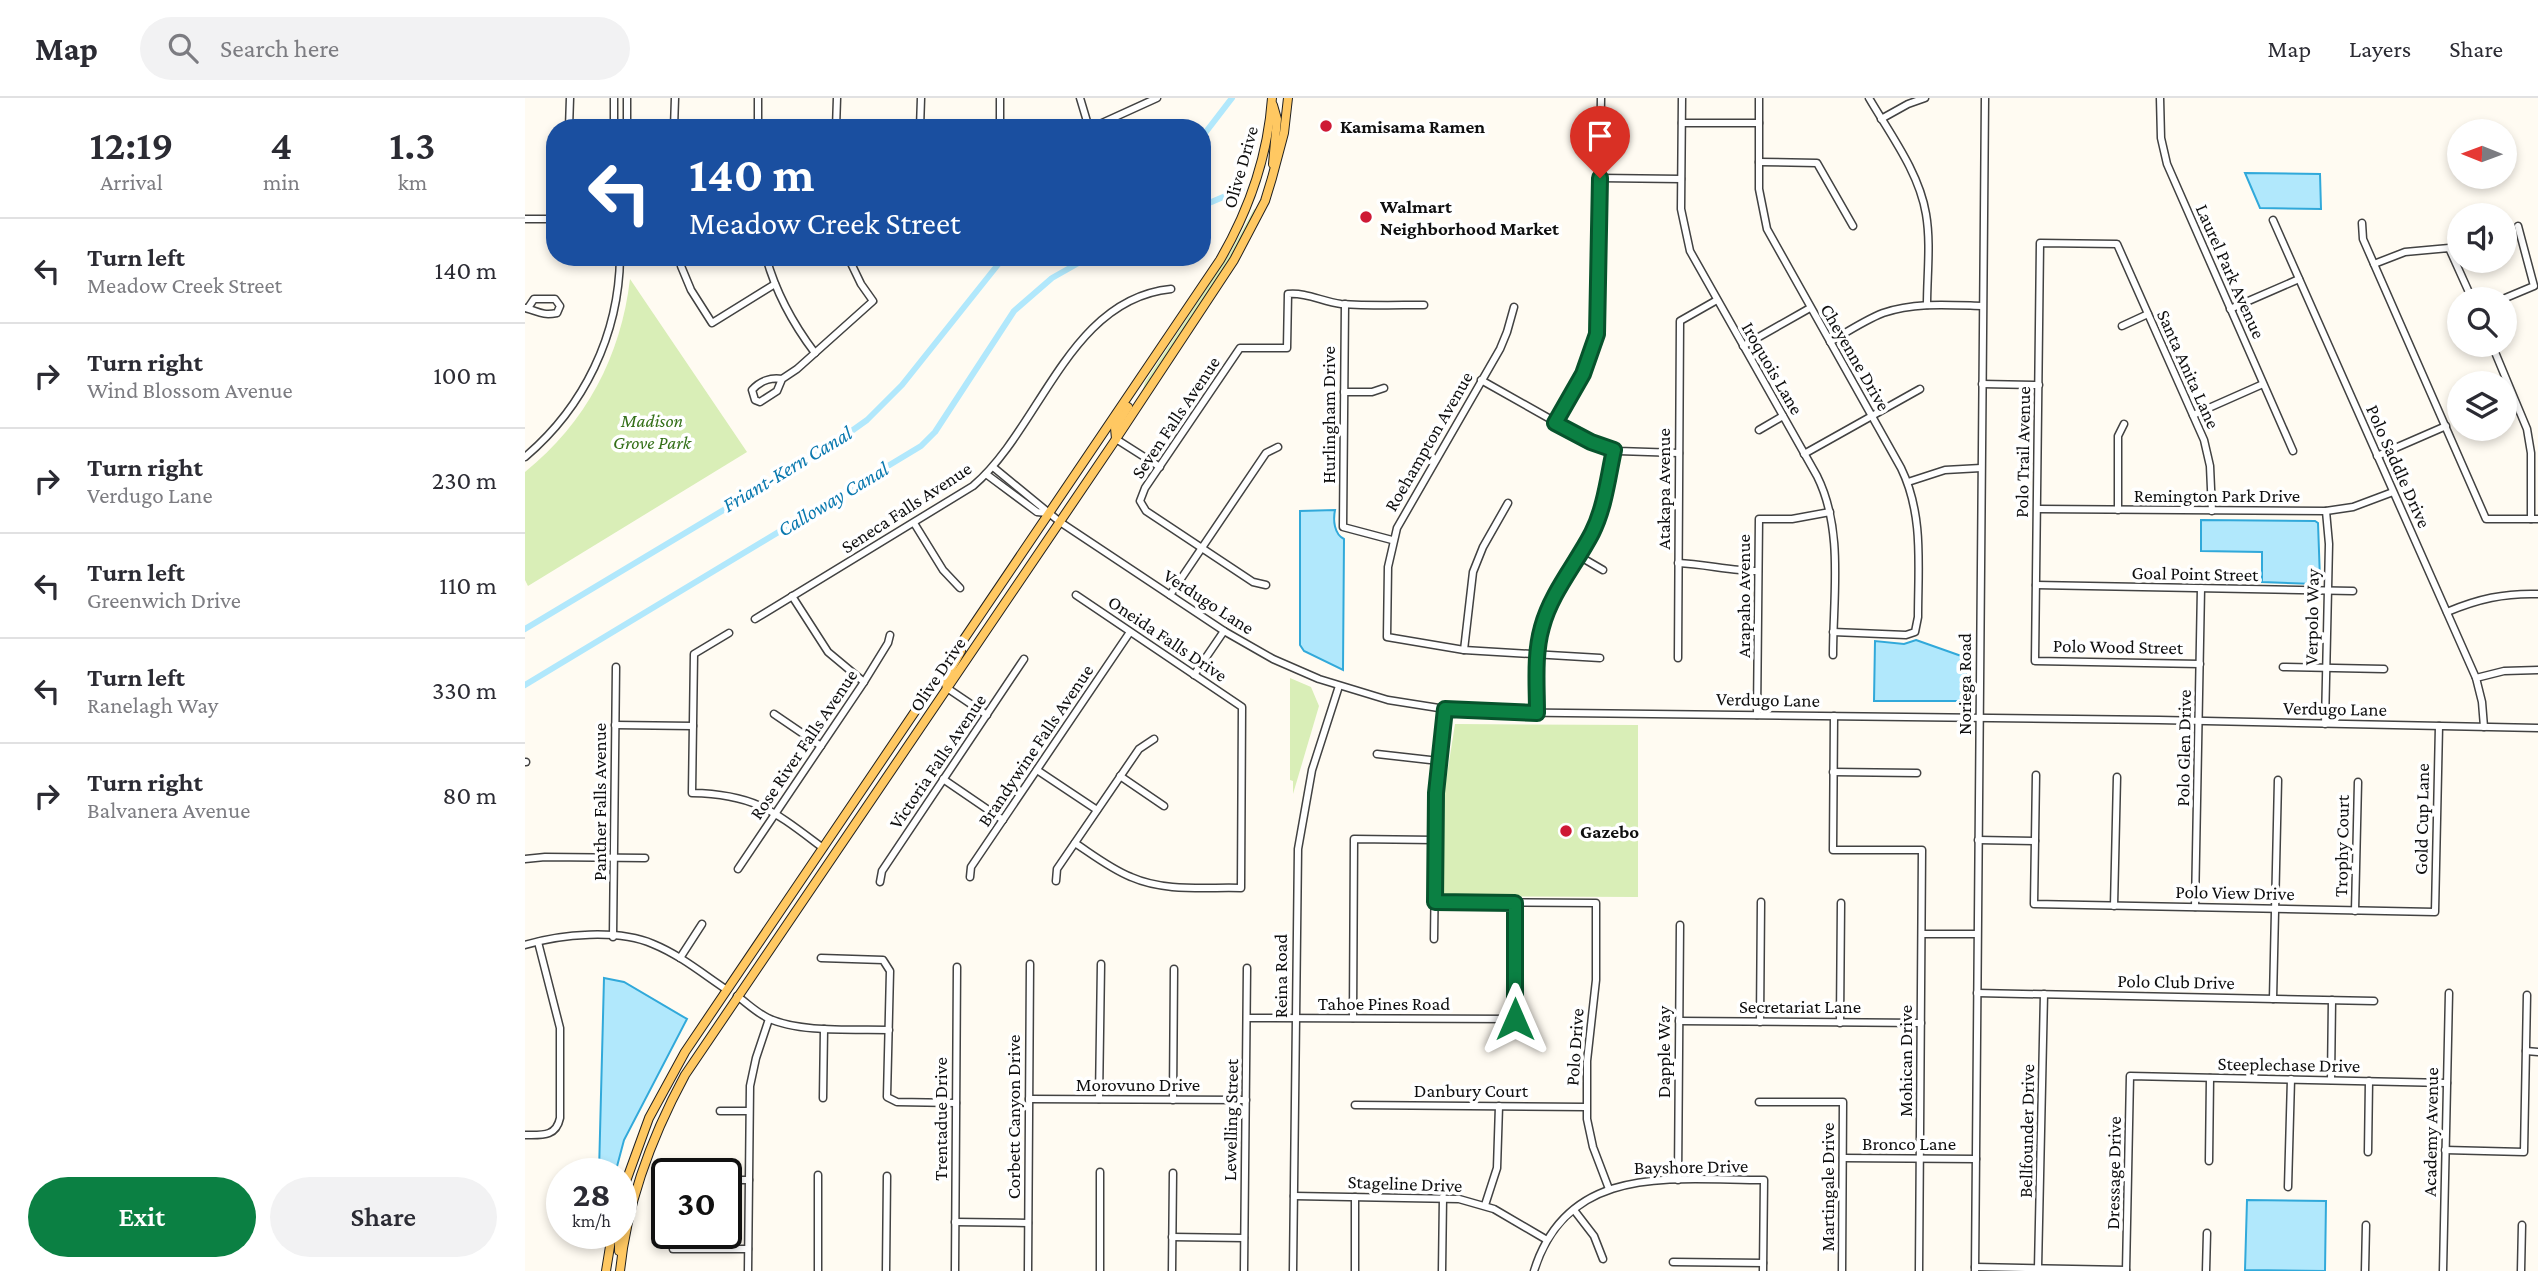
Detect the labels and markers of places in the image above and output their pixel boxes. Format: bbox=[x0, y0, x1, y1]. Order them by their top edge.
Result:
pin bbox=[1570, 106, 1630, 178]
place label: Kamisama Ramen bbox=[1340, 116, 1485, 137]
marker: Kamisama Ramen bbox=[1318, 118, 1334, 134]
place label: Walmart Neighborhood Market bbox=[1379, 196, 1559, 239]
marker: Walmart Neighborhood Market bbox=[1358, 209, 1374, 225]
place label: Gazebo bbox=[1580, 821, 1639, 842]
marker: Gazebo bbox=[1558, 823, 1574, 839]

